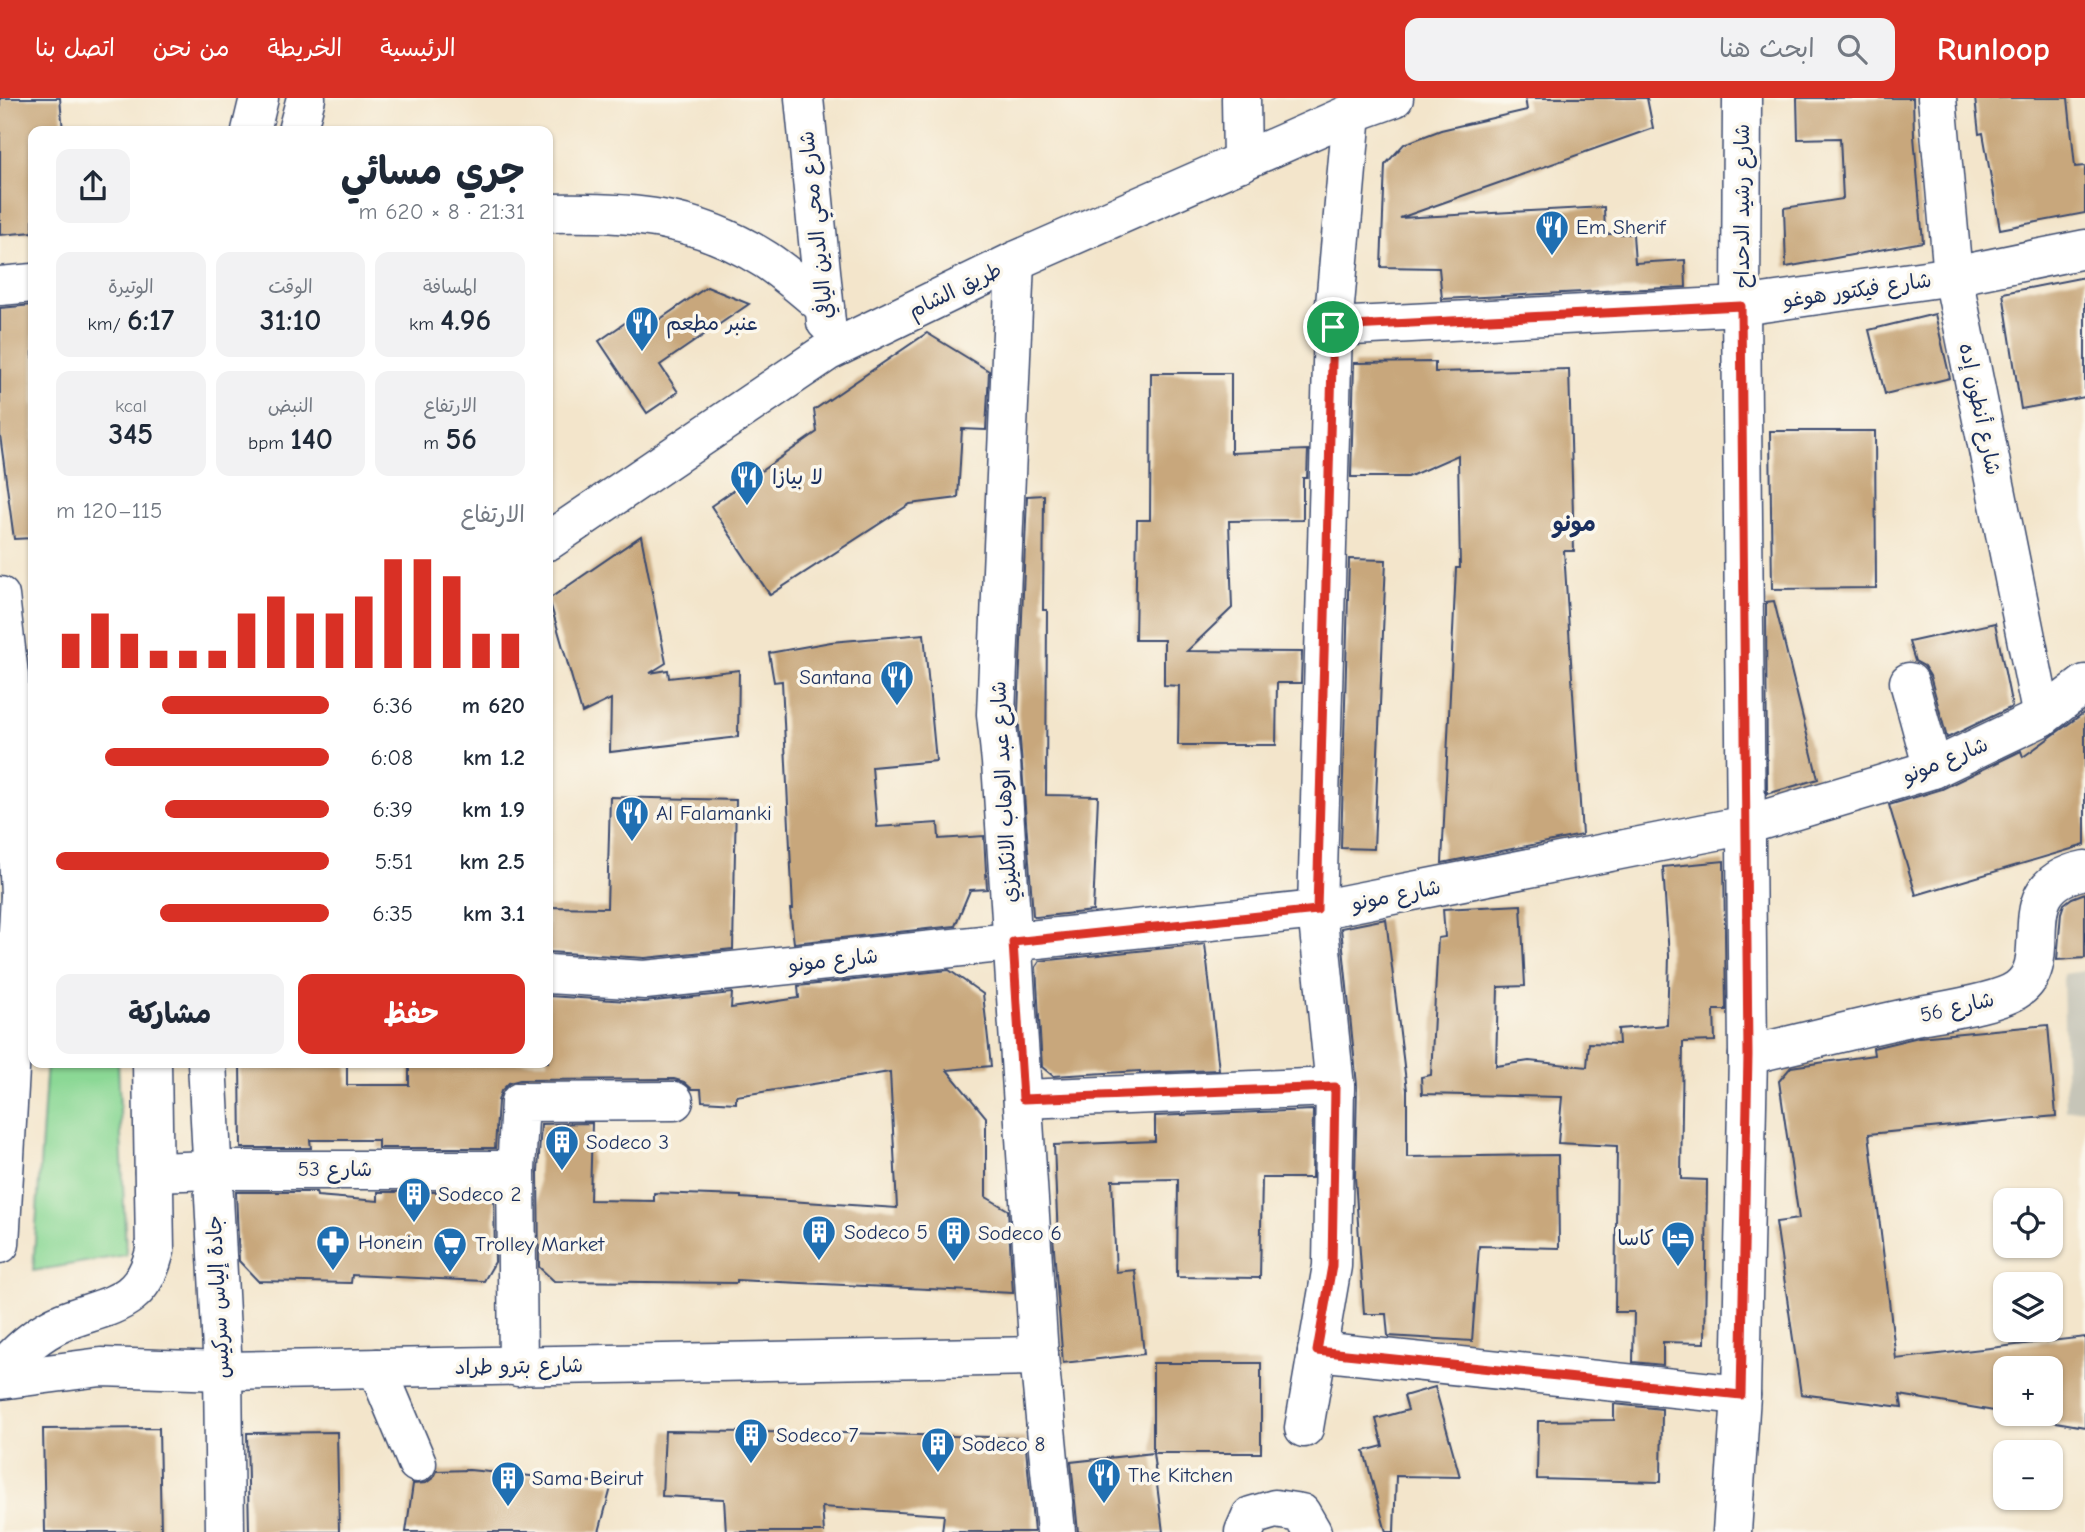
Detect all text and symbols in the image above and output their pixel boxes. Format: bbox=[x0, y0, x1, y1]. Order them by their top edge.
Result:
search box bbox=[1405, 18, 1895, 81]
icon: search bbox=[1833, 30, 1871, 68]
text: Runloop bbox=[1937, 30, 2050, 68]
text: اتصل بنا bbox=[35, 34, 115, 62]
text: من نحن bbox=[153, 34, 229, 62]
text: الخريطة bbox=[267, 34, 342, 62]
text: الرئيسية bbox=[380, 34, 456, 62]
text: ابحث هنا bbox=[1719, 34, 1815, 64]
street label: شارع رشيد الدحداح bbox=[1730, 124, 1757, 288]
street label: شارع محي الدين اليافي bbox=[792, 129, 845, 320]
button: share bbox=[56, 149, 130, 223]
text: جري مسائي bbox=[341, 150, 525, 194]
text: 21:31 · 8 × 620 m bbox=[358, 198, 525, 225]
restaurant icon: Em Sherif bbox=[1533, 208, 1571, 257]
place label: Em Sherif bbox=[1576, 215, 1667, 239]
street label: طريق الشام bbox=[905, 257, 1007, 326]
street label: شارع فيكتور هوغو bbox=[1780, 268, 1933, 315]
text: الوتيرة bbox=[108, 276, 154, 298]
text: الوقت bbox=[268, 276, 313, 298]
text: المسافة bbox=[423, 276, 477, 298]
pin bbox=[1303, 297, 1363, 357]
text: 6:17 bbox=[127, 303, 174, 338]
text: 31:10 bbox=[260, 303, 321, 338]
text: 4.96 bbox=[440, 303, 491, 338]
restaurant icon: عنبر مطعم bbox=[623, 304, 661, 353]
icon: arrive bbox=[1314, 308, 1352, 346]
place label: عنبر مطعم bbox=[666, 311, 758, 339]
text: /km bbox=[87, 313, 127, 335]
text: km bbox=[409, 313, 440, 335]
street label: شارع أنطون إده bbox=[1951, 341, 2006, 478]
text: kcal bbox=[115, 395, 147, 417]
text: النبض bbox=[268, 395, 313, 417]
text: الارتفاع bbox=[424, 395, 477, 417]
text: 345 bbox=[108, 417, 153, 452]
text: 140 bbox=[290, 422, 333, 457]
text: 56 bbox=[445, 422, 477, 457]
text: bpm bbox=[248, 432, 290, 454]
text: m bbox=[423, 432, 445, 454]
restaurant icon: لا بيازا bbox=[728, 458, 766, 507]
place label: لا بيازا bbox=[772, 465, 823, 490]
text: 115–120 m bbox=[56, 497, 162, 524]
text: الارتفاع bbox=[461, 501, 525, 528]
district label: مونو bbox=[1551, 510, 1596, 538]
restaurant icon: Santana bbox=[878, 658, 916, 707]
place label: Santana bbox=[799, 665, 872, 689]
street label: شارع عبد الوهاب الانكليزي bbox=[986, 680, 1025, 903]
text: 6:36 bbox=[372, 692, 413, 719]
text: 620 m bbox=[462, 692, 525, 719]
street label: شارع مونو bbox=[1898, 732, 1992, 791]
text: 6:08 bbox=[371, 744, 413, 771]
text: 1.2 km bbox=[463, 744, 525, 771]
restaurant icon: Al Falamanki bbox=[613, 794, 651, 843]
text: 6:39 bbox=[373, 796, 413, 823]
text: 1.9 km bbox=[462, 796, 525, 823]
place label: Al Falamanki bbox=[656, 801, 772, 825]
text: 5:51 bbox=[375, 848, 413, 875]
text: 2.5 km bbox=[459, 848, 525, 875]
street label: شارع مونو bbox=[1348, 875, 1443, 919]
text: 6:35 bbox=[372, 900, 413, 927]
text: 3.1 km bbox=[463, 900, 525, 927]
street label: شارع مونو bbox=[786, 943, 879, 980]
button: مشاركة bbox=[56, 974, 284, 1054]
button: حفظ bbox=[298, 974, 525, 1054]
street label: شارع 56 bbox=[1918, 987, 1997, 1030]
building icon: Sodeco 3 bbox=[543, 1123, 581, 1172]
place label: Sodeco 3 bbox=[586, 1130, 669, 1154]
street label: شارع 53 bbox=[298, 1157, 372, 1184]
building icon: Sodeco 2 bbox=[395, 1175, 433, 1224]
place label: Sodeco 2 bbox=[438, 1182, 522, 1206]
map controls bbox=[1993, 1188, 2063, 1510]
button: locate bbox=[1993, 1188, 2063, 1258]
building icon: Sodeco 5 bbox=[800, 1213, 838, 1262]
building icon: Sodeco 6 bbox=[935, 1214, 973, 1263]
street label: جادة إلياس سركيس bbox=[202, 1215, 235, 1379]
hotel icon: كاسا bbox=[1659, 1219, 1697, 1268]
place label: Sodeco 5 bbox=[844, 1220, 928, 1244]
place label: Sodeco 6 bbox=[978, 1221, 1062, 1245]
pharmacy icon: Honein bbox=[314, 1223, 352, 1272]
supermarket icon: Trolley Market bbox=[431, 1225, 469, 1274]
place label: كاسا bbox=[1617, 1226, 1654, 1250]
place label: Honein bbox=[358, 1230, 423, 1254]
place label: Trolley Market bbox=[475, 1232, 605, 1256]
button: layers bbox=[1993, 1272, 2063, 1342]
street label: شارع بترو طراد bbox=[455, 1353, 584, 1382]
button: + bbox=[1993, 1356, 2063, 1426]
building icon: Sodeco 7 bbox=[732, 1416, 770, 1465]
place label: Sodeco 7 bbox=[776, 1423, 859, 1447]
building icon: Sodeco 8 bbox=[919, 1425, 957, 1474]
place label: Sodeco 8 bbox=[962, 1432, 1045, 1456]
button: − bbox=[1993, 1440, 2063, 1510]
restaurant icon: The Kitchen bbox=[1085, 1456, 1123, 1505]
building icon: Sama Beirut bbox=[489, 1459, 527, 1508]
place label: The Kitchen bbox=[1128, 1463, 1233, 1487]
place label: Sama Beirut bbox=[532, 1466, 644, 1490]

